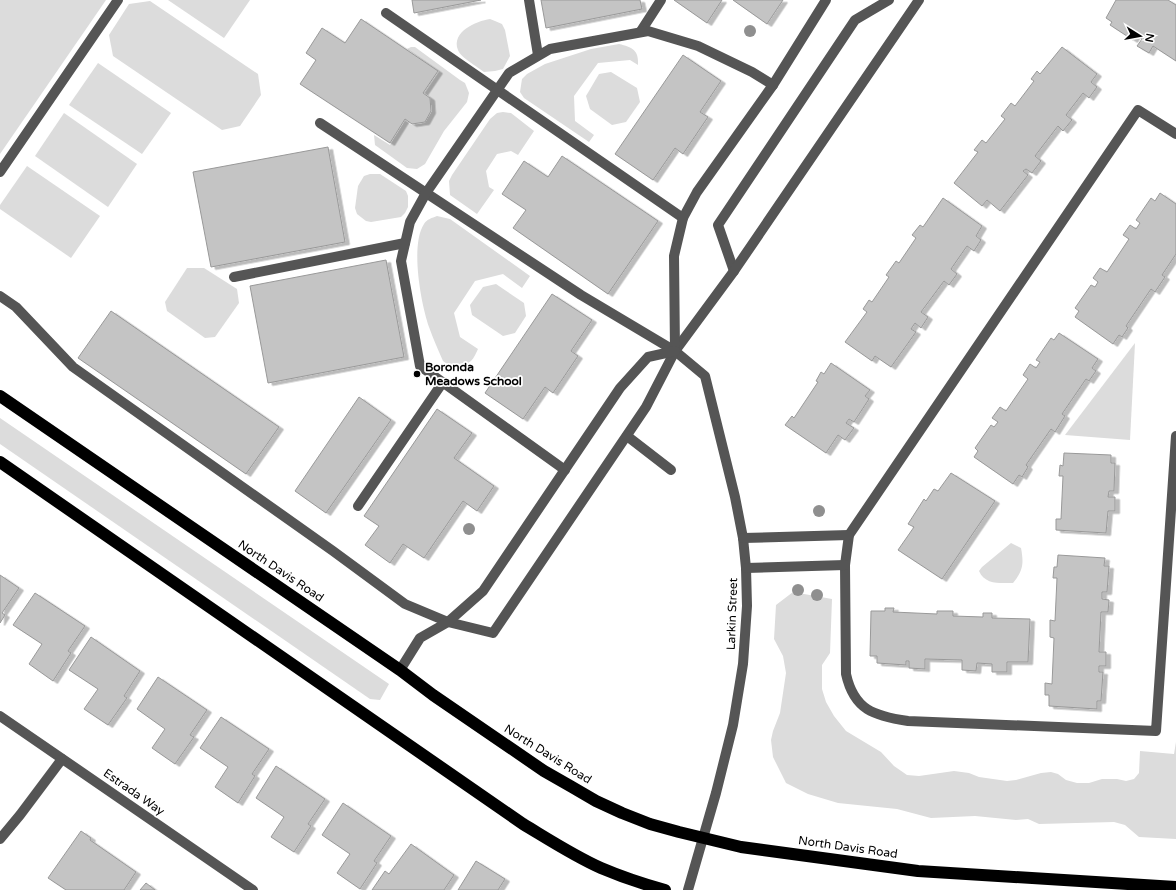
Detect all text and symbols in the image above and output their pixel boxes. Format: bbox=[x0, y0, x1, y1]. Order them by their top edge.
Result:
north arrow bbox=[1120, 16, 1160, 56]
text: N bbox=[1142, 32, 1157, 43]
place label: Boronda Meadows School bbox=[425, 360, 522, 388]
marker: Boronda Meadows School bbox=[412, 369, 422, 379]
street label: North Davis Road bbox=[236, 537, 326, 605]
street label: Larkin Street bbox=[724, 577, 740, 650]
street label: North Davis Road bbox=[502, 721, 594, 787]
street label: Estrada Way bbox=[101, 766, 168, 819]
street label: North Davis Road bbox=[797, 833, 899, 861]

